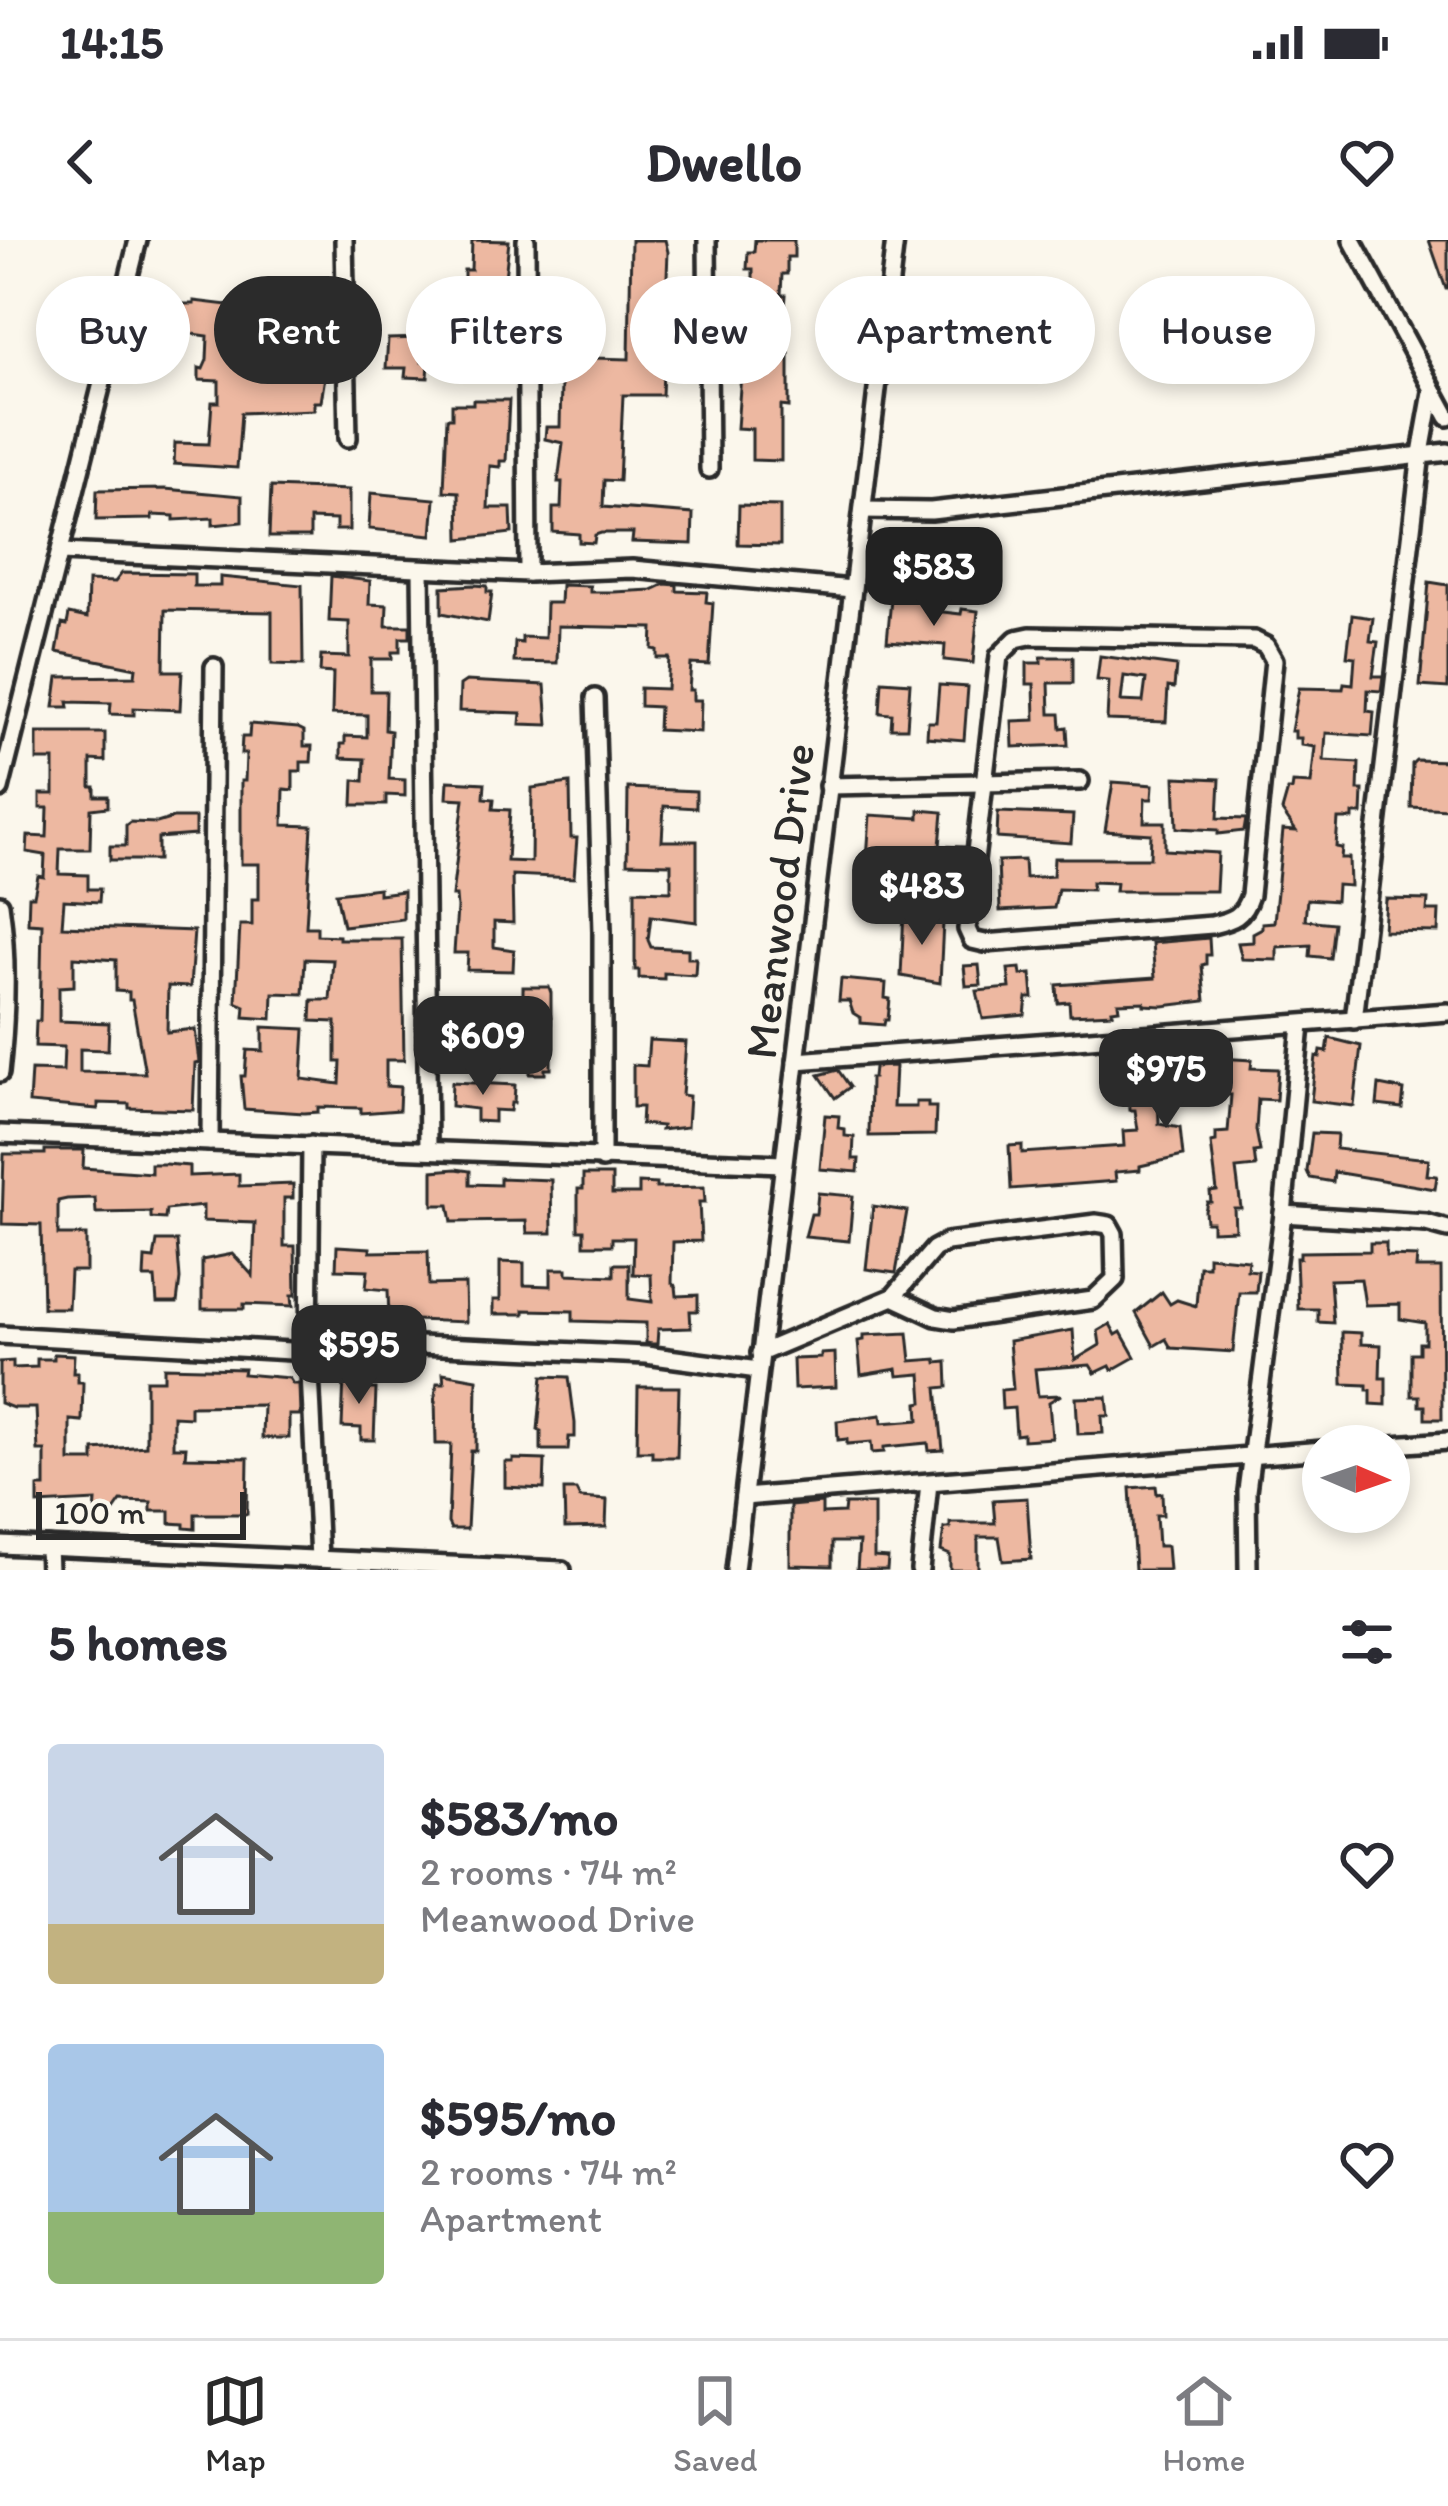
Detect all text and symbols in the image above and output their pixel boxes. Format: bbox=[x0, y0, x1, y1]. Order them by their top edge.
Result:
text: 14:15 bbox=[60, 15, 163, 69]
icon: back bbox=[48, 129, 114, 195]
icon: heart bbox=[1334, 129, 1400, 195]
text: Dwello bbox=[646, 130, 802, 195]
chip: Buy bbox=[36, 276, 190, 384]
chip: Rent bbox=[214, 276, 382, 384]
chip: Filters bbox=[406, 276, 606, 384]
chip: New bbox=[630, 276, 791, 384]
chip: Apartment bbox=[815, 276, 1095, 384]
chip: House bbox=[1119, 276, 1315, 384]
pin: $583 bbox=[863, 527, 1005, 629]
text: $583 bbox=[893, 542, 975, 589]
street label: Meanwood Drive bbox=[733, 740, 825, 1062]
pin: $483 bbox=[851, 846, 993, 948]
text: $483 bbox=[879, 861, 965, 908]
pin: $609 bbox=[412, 996, 554, 1098]
text: $609 bbox=[441, 1011, 525, 1058]
pin: $975 bbox=[1095, 1029, 1237, 1131]
text: $975 bbox=[1126, 1044, 1206, 1091]
pin: $595 bbox=[288, 1305, 430, 1407]
text: $595 bbox=[318, 1320, 400, 1367]
north arrow bbox=[1302, 1425, 1410, 1533]
map controls bbox=[1302, 1425, 1410, 1533]
scale bar bbox=[36, 1486, 246, 1539]
text: 100 m bbox=[54, 1493, 145, 1532]
icon: filters bbox=[1334, 1609, 1400, 1675]
text: 5 homes bbox=[48, 1612, 228, 1673]
text: $583/mo bbox=[420, 1787, 619, 1848]
icon: home bbox=[144, 1792, 288, 1936]
icon: heart bbox=[1334, 1831, 1400, 1897]
text: 2 rooms · 74 m² bbox=[420, 1848, 677, 1895]
text: Meanwood Drive bbox=[420, 1895, 695, 1942]
text: $595/mo bbox=[420, 2087, 616, 2148]
icon: home bbox=[144, 2092, 288, 2236]
icon: heart bbox=[1334, 2131, 1400, 2197]
text: 2 rooms · 74 m² bbox=[420, 2148, 677, 2195]
text: Apartment bbox=[420, 2195, 602, 2242]
tab: Map bbox=[202, 2368, 268, 2479]
tab: Saved bbox=[673, 2368, 758, 2479]
tab: Home bbox=[1162, 2368, 1246, 2479]

